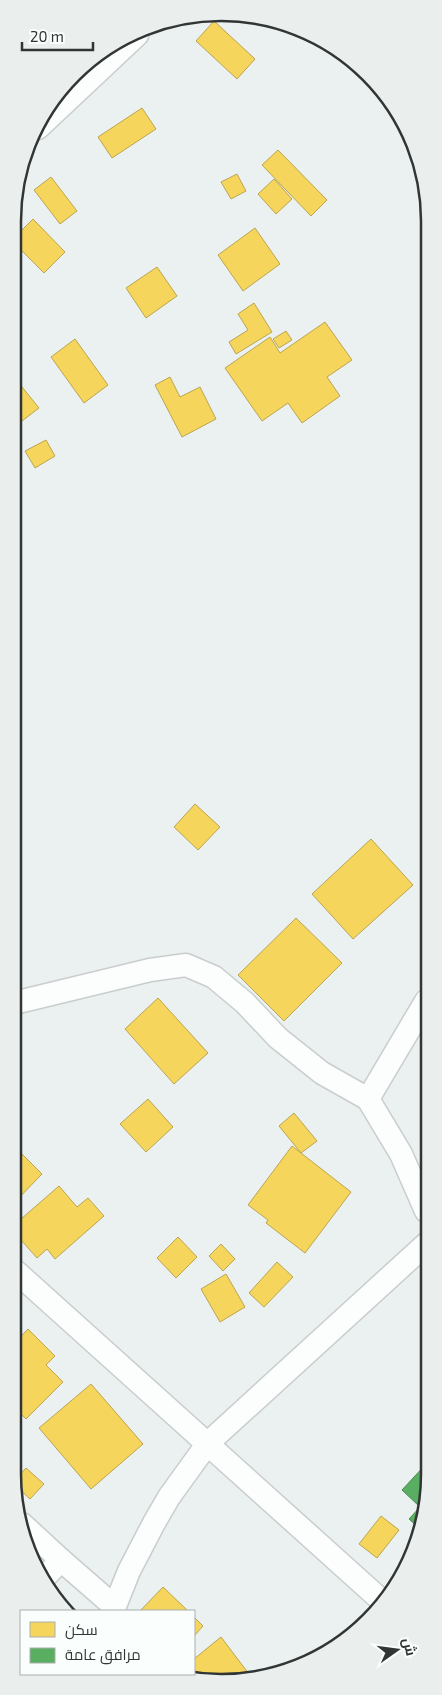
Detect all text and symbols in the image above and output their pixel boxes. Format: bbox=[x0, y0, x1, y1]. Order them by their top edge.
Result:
scale bar bbox=[22, 20, 94, 52]
text: 20 m bbox=[30, 27, 64, 45]
legend bbox=[20, 1610, 195, 1675]
text: سكن bbox=[65, 1620, 98, 1640]
north arrow bbox=[372, 1625, 422, 1675]
text: ش bbox=[399, 1636, 421, 1658]
text: مرافق عامة bbox=[65, 1645, 141, 1665]

